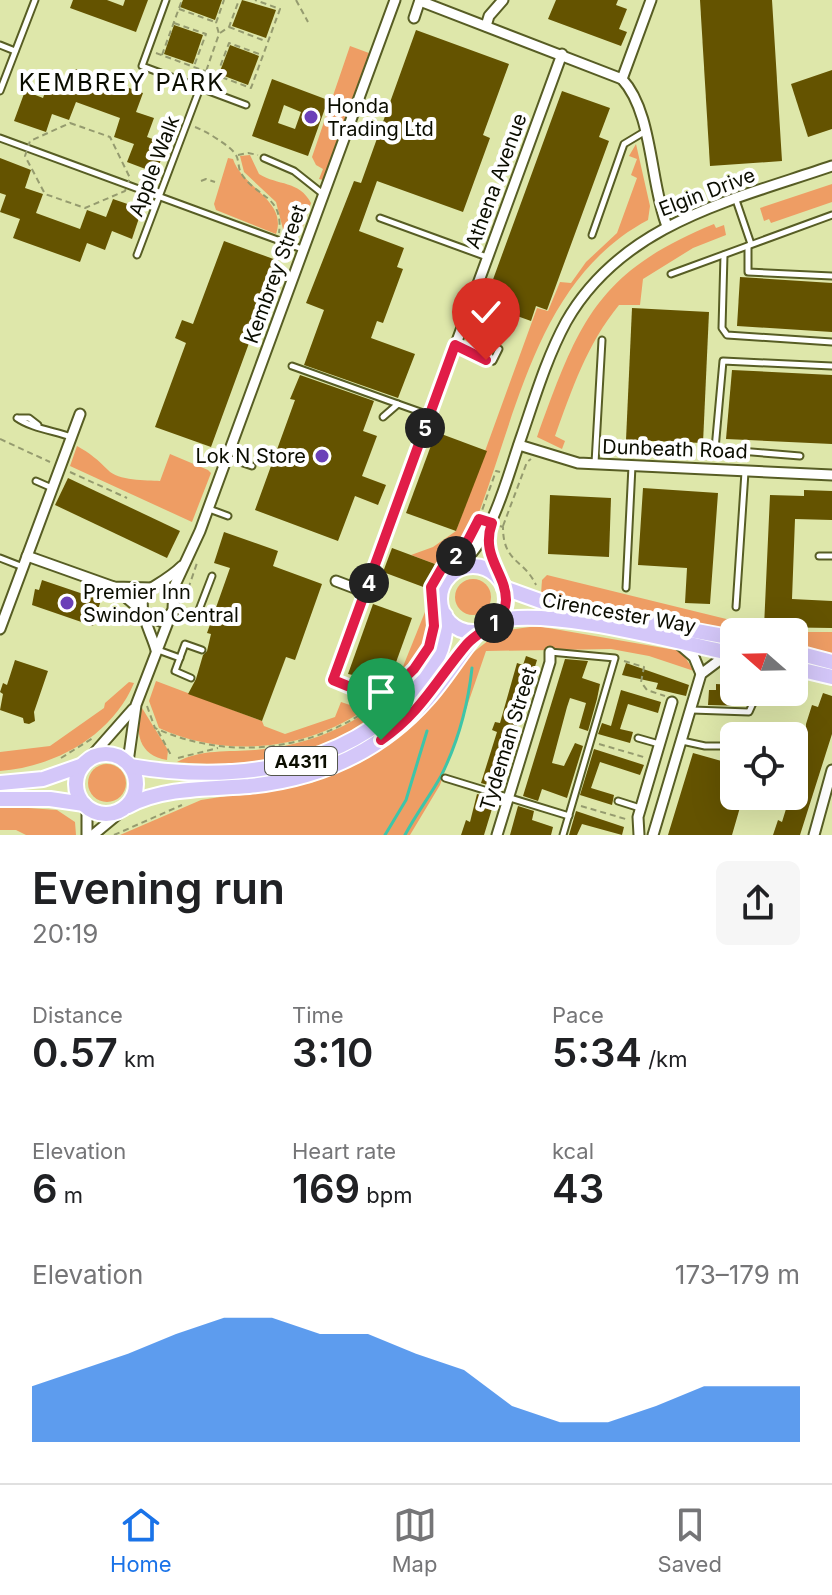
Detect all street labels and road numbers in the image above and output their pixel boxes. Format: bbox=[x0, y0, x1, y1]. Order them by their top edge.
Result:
street label: Athena Avenue bbox=[460, 110, 532, 252]
street label: Apple Walk bbox=[124, 112, 184, 220]
street label: Elgin Drive bbox=[656, 163, 758, 221]
street label: Kembrey Street bbox=[239, 201, 311, 347]
street label: Dunbeath Road bbox=[602, 434, 748, 464]
street label: Cirencester Way bbox=[540, 588, 698, 638]
street label: Tydeman Street bbox=[475, 664, 541, 814]
road number: A4311 bbox=[265, 747, 337, 775]

